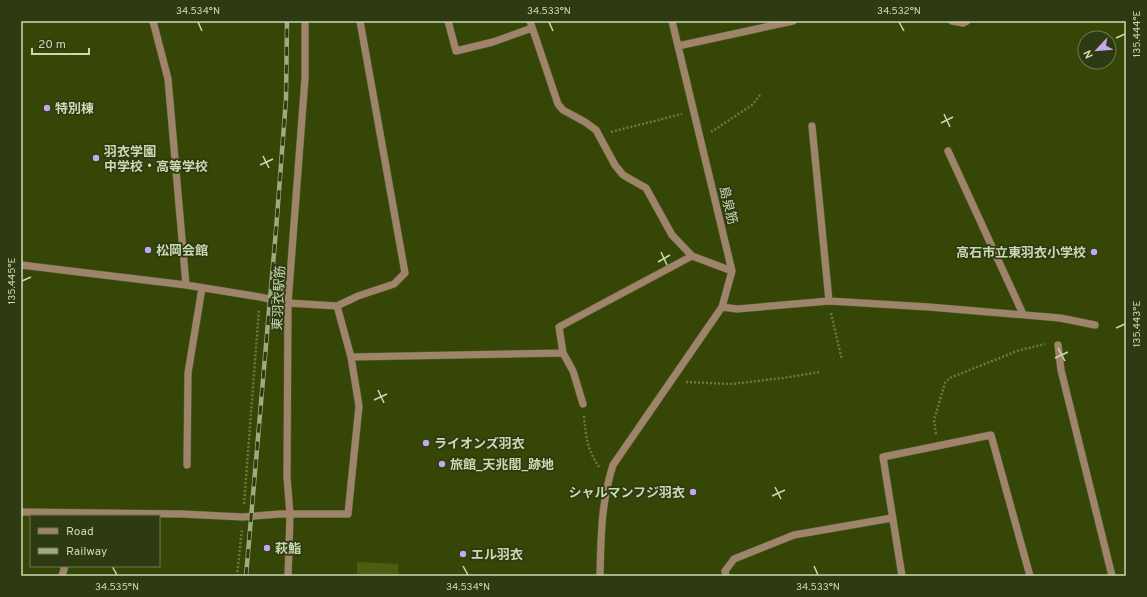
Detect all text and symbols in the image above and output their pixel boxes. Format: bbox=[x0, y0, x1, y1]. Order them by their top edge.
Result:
text: 34.534°N bbox=[176, 5, 220, 18]
text: 34.533°N bbox=[527, 5, 571, 18]
text: 34.532°N bbox=[877, 5, 921, 18]
text: 135.444°E bbox=[1131, 11, 1144, 57]
scale bar bbox=[32, 30, 89, 56]
north arrow bbox=[1077, 30, 1117, 70]
text: 20 m bbox=[38, 37, 66, 53]
text: N bbox=[1081, 47, 1097, 61]
place label: 特別棟 bbox=[55, 101, 94, 118]
marker: 特別棟 bbox=[42, 103, 52, 113]
place label: 羽衣学園 中学校・高等学校 bbox=[104, 144, 208, 176]
marker: 羽衣学園 中学校・高等学校 bbox=[91, 153, 101, 163]
street label: 島泉筋 bbox=[715, 184, 741, 226]
place label: 松岡会館 bbox=[156, 244, 208, 260]
marker: 松岡会館 bbox=[143, 245, 153, 255]
place label: 高石市立東羽衣小学校 bbox=[956, 245, 1086, 262]
marker: 高石市立東羽衣小学校 bbox=[1089, 247, 1099, 257]
text: 135.445°E bbox=[6, 258, 19, 304]
street label: 東羽衣駅筋 bbox=[269, 265, 290, 331]
text: 135.443°E bbox=[1131, 301, 1144, 347]
place label: ライオンズ羽衣 bbox=[434, 436, 525, 453]
marker: ライオンズ羽衣 bbox=[421, 438, 431, 448]
place label: 旅館_天兆閣_跡地 bbox=[450, 458, 554, 474]
marker: 旅館_天兆閣_跡地 bbox=[437, 459, 447, 469]
place label: シャルマンフジ羽衣 bbox=[568, 486, 685, 502]
marker: シャルマンフジ羽衣 bbox=[688, 487, 698, 497]
legend bbox=[30, 515, 160, 567]
text: Road bbox=[66, 524, 94, 540]
place label: 萩鮨 bbox=[275, 541, 301, 558]
marker: 萩鮨 bbox=[262, 543, 272, 553]
text: Railway bbox=[66, 544, 107, 560]
place label: エル羽衣 bbox=[471, 548, 523, 564]
marker: エル羽衣 bbox=[458, 549, 468, 559]
text: 34.535°N bbox=[95, 581, 139, 594]
text: 34.534°N bbox=[446, 581, 490, 594]
text: 34.533°N bbox=[796, 581, 840, 594]

